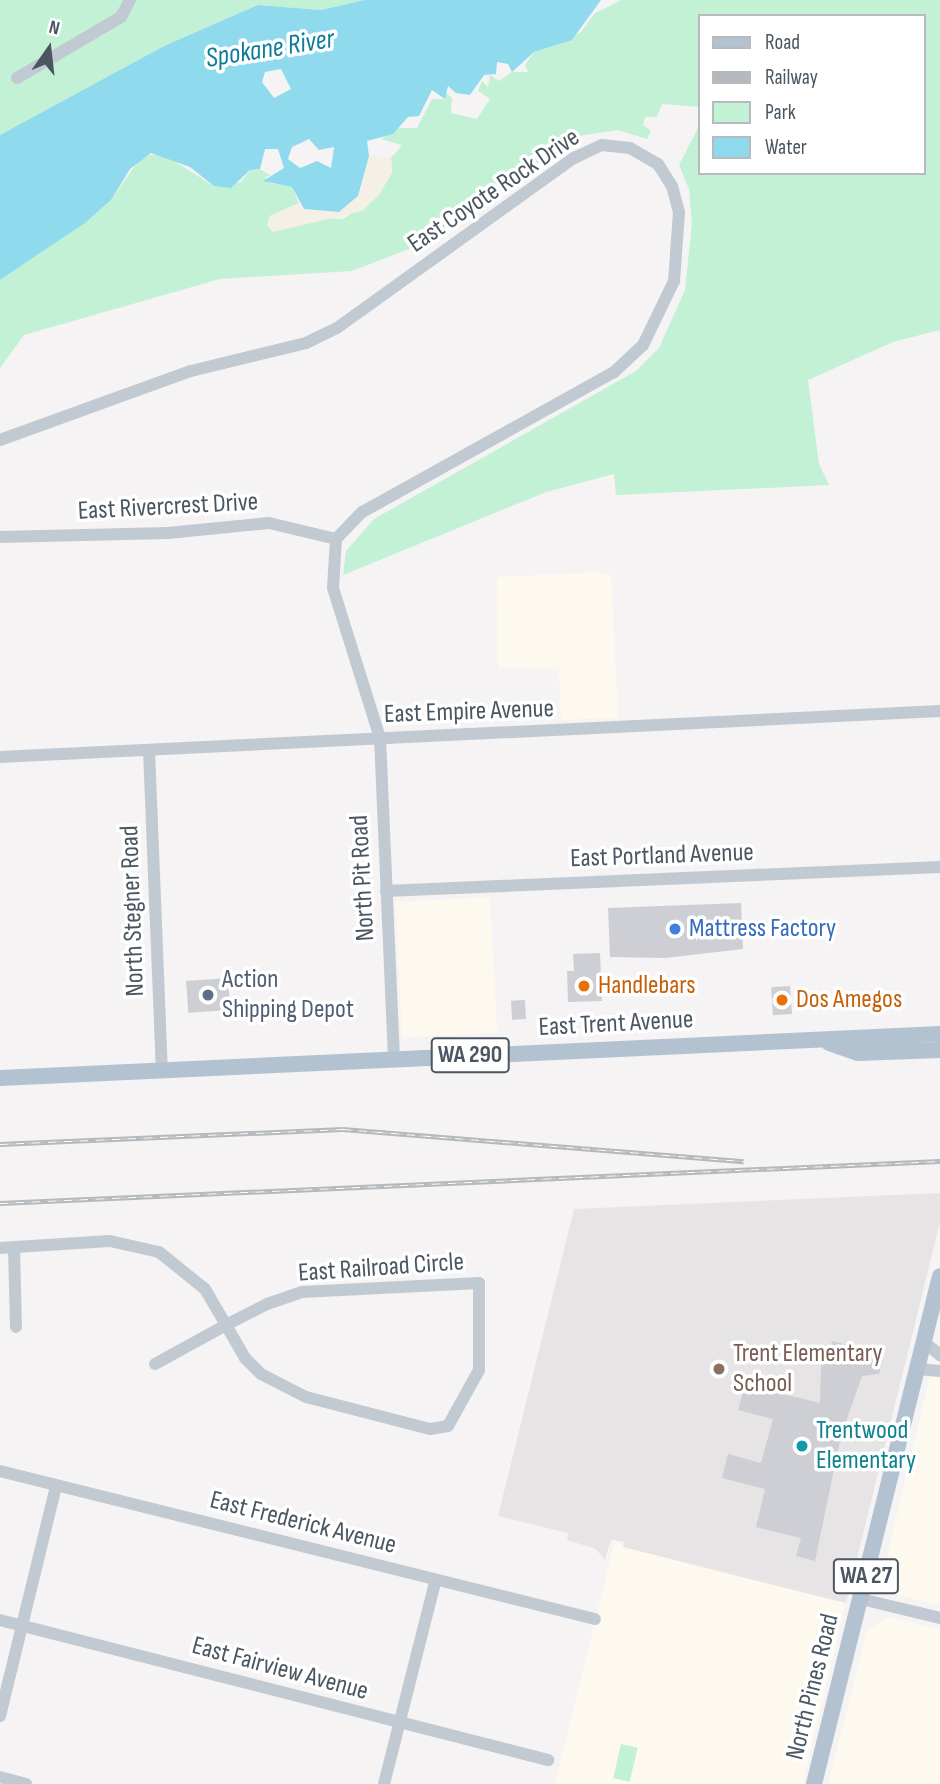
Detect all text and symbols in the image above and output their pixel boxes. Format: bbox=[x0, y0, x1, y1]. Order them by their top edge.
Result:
north arrow bbox=[14, 14, 84, 84]
legend bbox=[698, 14, 926, 175]
text: N bbox=[46, 16, 62, 41]
water label: Spokane River bbox=[203, 22, 337, 76]
text: Road bbox=[765, 30, 800, 55]
text: Railway bbox=[765, 65, 818, 90]
text: Park bbox=[765, 100, 796, 125]
street label: East Coyote Rock Drive bbox=[402, 122, 586, 260]
text: Water bbox=[765, 135, 807, 160]
street label: East Rivercrest Drive bbox=[77, 487, 259, 527]
street label: East Empire Avenue bbox=[384, 693, 554, 731]
street label: North Pit Road bbox=[344, 814, 382, 942]
street label: North Stegner Road bbox=[114, 825, 152, 997]
street label: East Portland Avenue bbox=[570, 837, 754, 875]
place label: Mattress Factory bbox=[689, 913, 836, 945]
marker: Mattress Factory bbox=[667, 921, 683, 937]
place label: Action Shipping Depot bbox=[222, 964, 354, 1026]
place label: Handlebars bbox=[598, 970, 696, 1002]
marker: Handlebars bbox=[576, 978, 592, 994]
place label: Dos Amegos bbox=[796, 984, 902, 1016]
marker: Action Shipping Depot bbox=[200, 987, 216, 1003]
marker: Dos Amegos bbox=[774, 992, 790, 1008]
street label: East Trent Avenue bbox=[538, 1004, 694, 1044]
road number: WA 290 bbox=[430, 1035, 510, 1076]
street label: East Railroad Circle bbox=[297, 1247, 465, 1289]
place label: Trent Elementary School bbox=[733, 1338, 882, 1400]
marker: Trent Elementary School bbox=[711, 1361, 727, 1377]
place label: Trentwood Elementary bbox=[816, 1415, 916, 1476]
marker: Trentwood Elementary bbox=[794, 1438, 810, 1454]
street label: East Frederick Avenue bbox=[207, 1485, 399, 1561]
road number: WA 27 bbox=[833, 1556, 899, 1596]
street label: North Pines Road bbox=[780, 1611, 846, 1763]
street label: East Fairview Avenue bbox=[188, 1630, 372, 1708]

